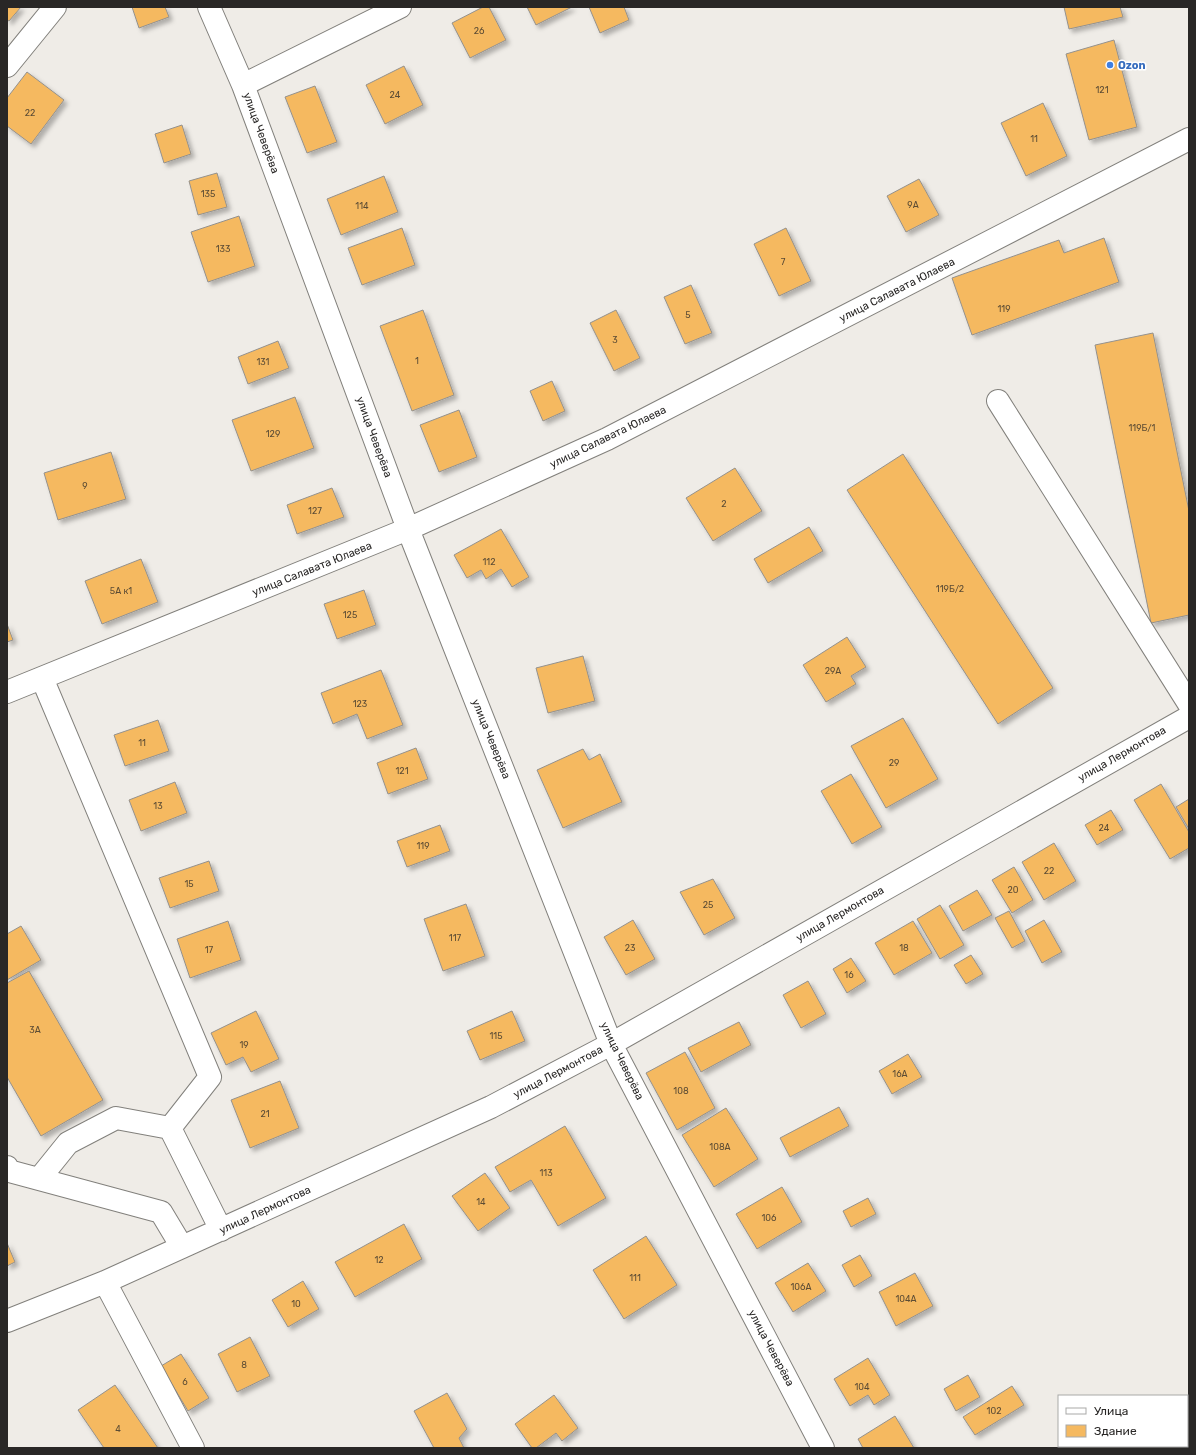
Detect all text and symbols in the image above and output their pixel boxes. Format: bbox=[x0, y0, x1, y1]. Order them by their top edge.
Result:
house number: 26 bbox=[474, 26, 485, 36]
place label: Ozon bbox=[1118, 59, 1146, 72]
marker: Ozon bbox=[1105, 60, 1115, 70]
house number: 121 bbox=[1096, 85, 1109, 95]
house number: 24 bbox=[390, 90, 401, 100]
street label: улица Чеверёва bbox=[240, 91, 282, 175]
house number: 22 bbox=[25, 108, 35, 118]
house number: 11 bbox=[1030, 134, 1038, 144]
house number: 135 bbox=[201, 189, 215, 199]
house number: 9А bbox=[907, 200, 919, 210]
house number: 114 bbox=[355, 201, 369, 211]
house number: 133 bbox=[216, 244, 230, 254]
street label: улица Салавата Юлаева bbox=[837, 255, 957, 325]
house number: 7 bbox=[781, 257, 786, 267]
house number: 119 bbox=[997, 304, 1011, 314]
house number: 5 bbox=[685, 310, 691, 320]
house number: 3 bbox=[612, 335, 618, 345]
house number: 1 bbox=[415, 356, 419, 366]
house number: 131 bbox=[257, 357, 270, 367]
street label: улица Чеверёва bbox=[353, 395, 395, 479]
street label: улица Салавата Юлаева bbox=[548, 403, 668, 471]
house number: 119Б/1 bbox=[1129, 423, 1156, 433]
house number: 129 bbox=[266, 429, 280, 439]
house number: 9 bbox=[82, 481, 88, 491]
house number: 2 bbox=[721, 499, 727, 509]
house number: 127 bbox=[308, 506, 322, 516]
street label: улица Салавата Юлаева bbox=[250, 539, 374, 599]
house number: 112 bbox=[483, 557, 496, 567]
house number: 119Б/2 bbox=[936, 584, 964, 594]
house number: 5А к1 bbox=[110, 586, 132, 596]
house number: 125 bbox=[343, 610, 357, 620]
house number: 29А bbox=[825, 666, 841, 676]
street label: улица Чеверёва bbox=[469, 697, 513, 781]
house number: 123 bbox=[353, 699, 367, 709]
street label: улица Лермонтова bbox=[1076, 723, 1168, 785]
house number: 11 bbox=[138, 738, 146, 748]
house number: 29 bbox=[889, 758, 899, 768]
house number: 121 bbox=[396, 766, 409, 776]
house number: 13 bbox=[153, 801, 163, 811]
house number: 24 bbox=[1099, 823, 1110, 833]
house number: 119 bbox=[416, 841, 430, 851]
house number: 22 bbox=[1044, 866, 1054, 876]
house number: 15 bbox=[184, 879, 194, 889]
street label: улица Лермонтова bbox=[794, 883, 886, 945]
house number: 20 bbox=[1008, 885, 1019, 895]
house number: 25 bbox=[703, 900, 713, 910]
house number: 117 bbox=[449, 933, 462, 943]
house number: 23 bbox=[625, 943, 635, 953]
house number: 18 bbox=[899, 943, 909, 953]
house number: 17 bbox=[205, 945, 214, 955]
house number: 16 bbox=[844, 970, 854, 980]
street label: улица Чеверёва bbox=[598, 1020, 646, 1102]
house number: 3А bbox=[29, 1025, 41, 1035]
house number: 115 bbox=[489, 1031, 503, 1041]
house number: 19 bbox=[239, 1040, 249, 1050]
street label: улица Лермонтова bbox=[511, 1043, 605, 1101]
house number: 16А bbox=[892, 1069, 908, 1079]
house number: 108 bbox=[673, 1086, 689, 1096]
house number: 21 bbox=[260, 1109, 270, 1119]
house number: 108А bbox=[709, 1142, 731, 1152]
house number: 113 bbox=[539, 1168, 553, 1178]
street label: улица Лермонтова bbox=[217, 1183, 313, 1237]
house number: 14 bbox=[476, 1197, 486, 1207]
house number: 106 bbox=[762, 1213, 777, 1223]
house number: 12 bbox=[374, 1255, 384, 1265]
house number: 111 bbox=[629, 1273, 641, 1283]
house number: 106А bbox=[790, 1282, 812, 1292]
house number: 104А bbox=[895, 1294, 917, 1304]
house number: 10 bbox=[291, 1299, 301, 1309]
street label: улица Чеверёва bbox=[745, 1307, 797, 1389]
house number: 8 bbox=[241, 1360, 247, 1370]
house number: 6 bbox=[182, 1377, 188, 1387]
house number: 104 bbox=[854, 1382, 870, 1392]
legend bbox=[1058, 1395, 1188, 1447]
text: Улица bbox=[1094, 1404, 1128, 1418]
house number: 102 bbox=[987, 1406, 1001, 1416]
house number: 4 bbox=[115, 1424, 121, 1434]
text: Здание bbox=[1094, 1424, 1137, 1438]

